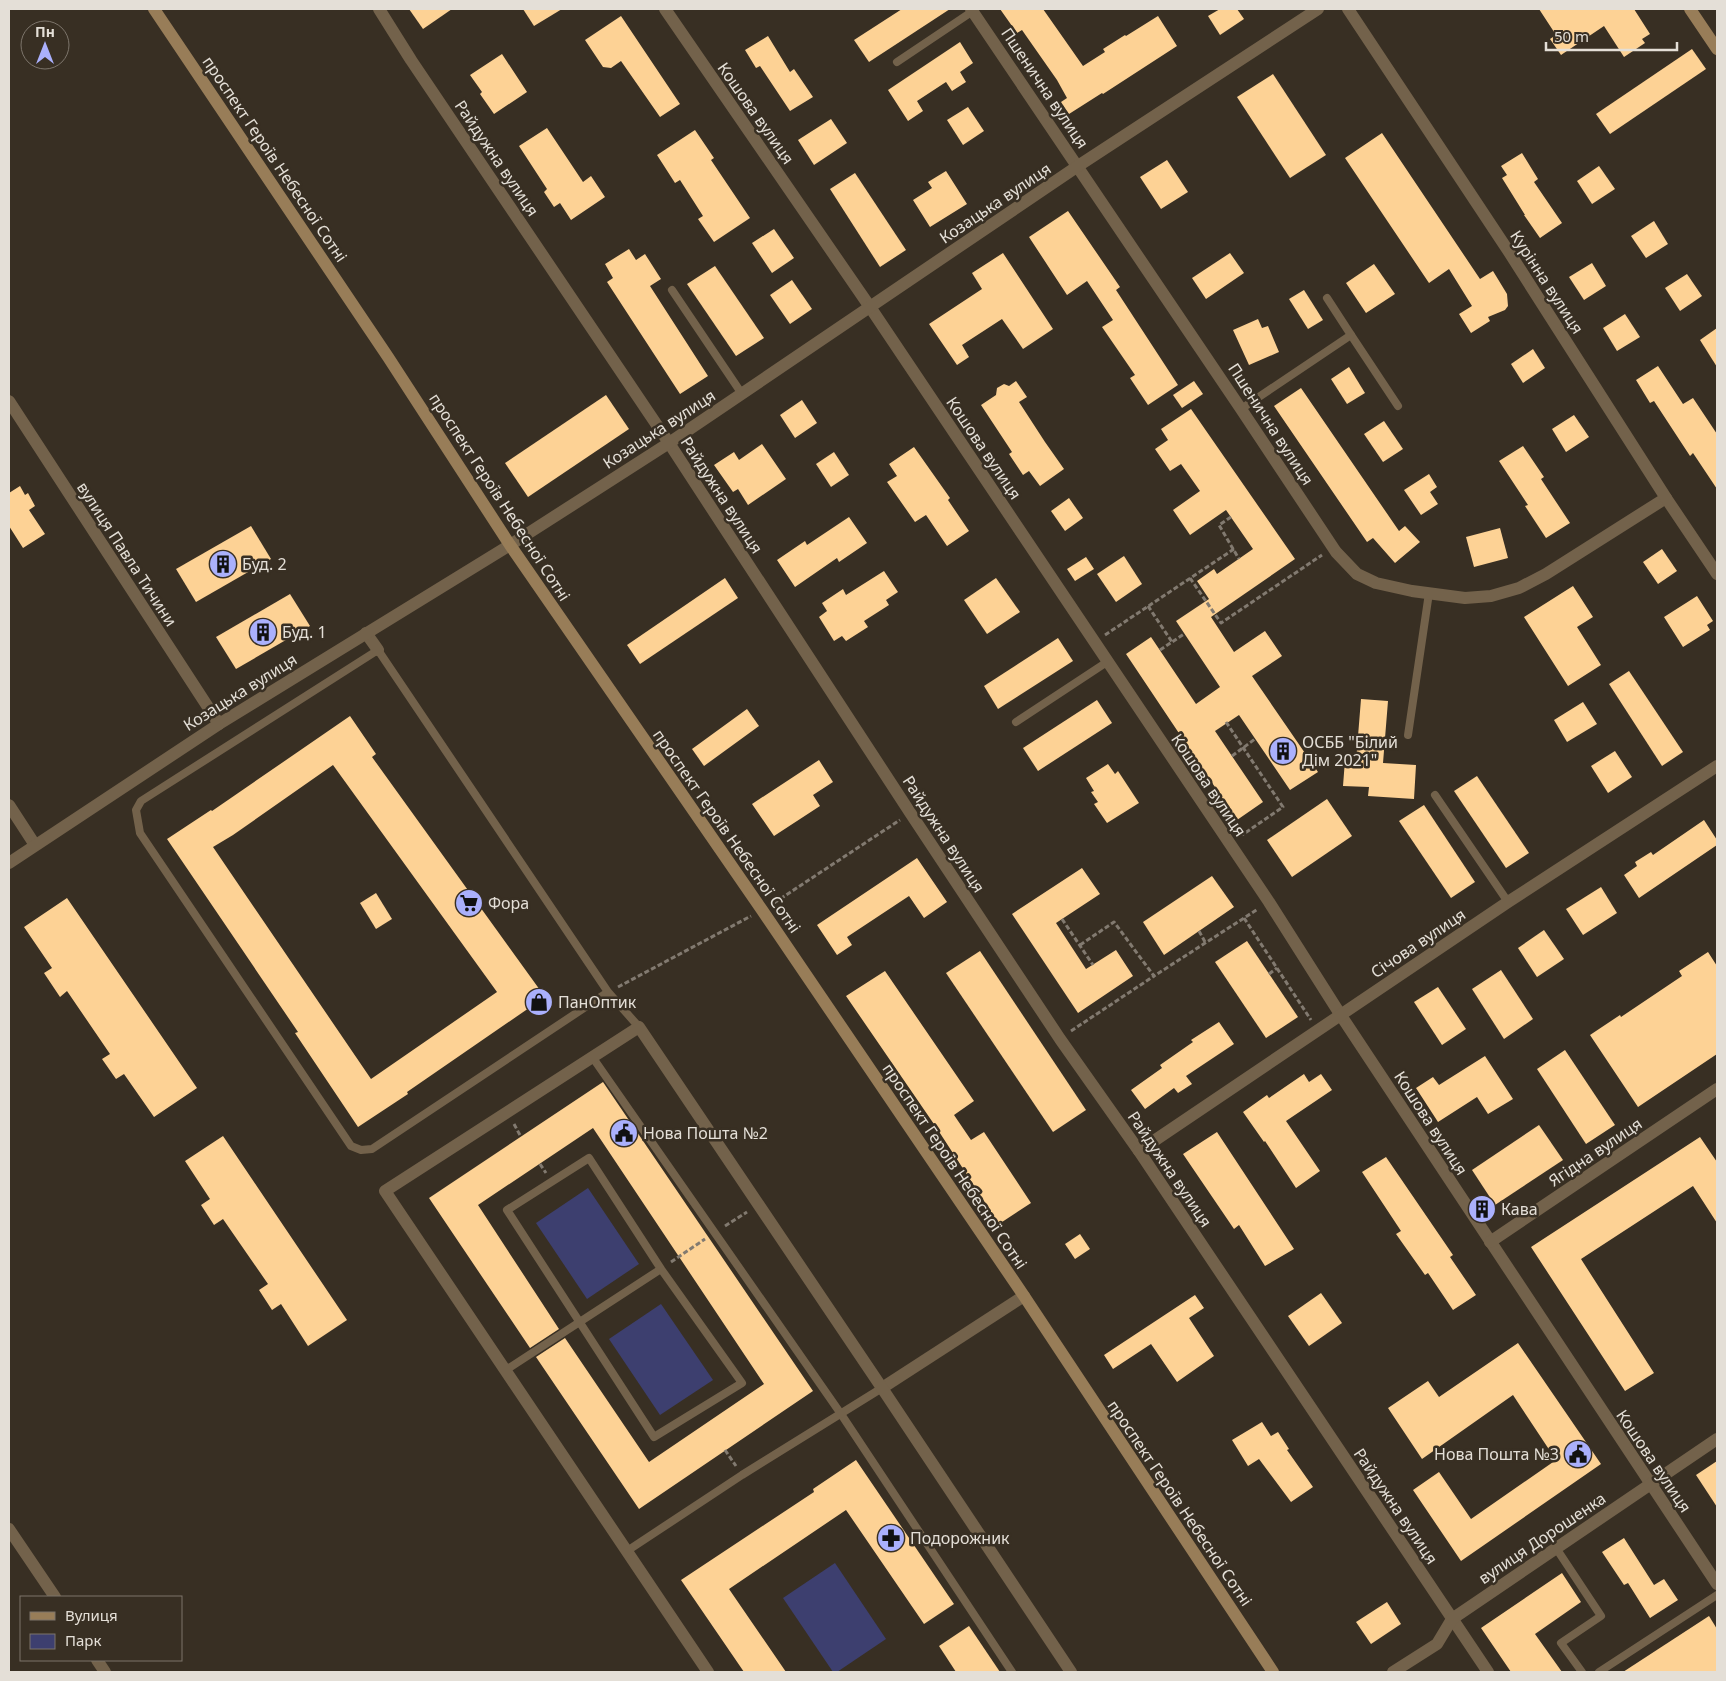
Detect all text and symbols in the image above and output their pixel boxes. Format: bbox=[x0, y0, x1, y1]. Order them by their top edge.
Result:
north arrow bbox=[20, 20, 70, 70]
scale bar bbox=[1546, 20, 1677, 52]
text: Пн bbox=[35, 22, 55, 41]
street label: Пшенична вулиця bbox=[996, 23, 1094, 153]
text: 50 m bbox=[1554, 26, 1589, 46]
street label: проспект Героїв Небесної Сотні bbox=[198, 52, 352, 266]
street label: Кошова вулиця bbox=[713, 58, 799, 168]
street label: Райдужна вулиця bbox=[450, 96, 544, 220]
street label: Козацька вулиця bbox=[935, 157, 1055, 249]
street label: Курінна вулиця bbox=[1505, 226, 1589, 338]
street label: Пшенична вулиця bbox=[1223, 359, 1319, 489]
street label: Козацька вулиця bbox=[598, 384, 720, 474]
street label: проспект Героїв Небесної Сотні bbox=[424, 389, 576, 605]
street label: Кошова вулиця bbox=[941, 392, 1027, 504]
street label: Райдужна вулиця bbox=[676, 432, 768, 558]
street label: вулиця Павла Тичини bbox=[72, 477, 182, 631]
building icon: Буд. 2 bbox=[208, 549, 238, 579]
place label: Буд. 2 bbox=[242, 553, 287, 575]
building icon: Буд. 1 bbox=[248, 617, 278, 647]
place label: Буд. 1 bbox=[282, 621, 327, 643]
street label: Козацька вулиця bbox=[179, 648, 301, 736]
street label: проспект Героїв Небесної Сотні bbox=[648, 725, 806, 937]
street label: Кошова вулиця bbox=[1166, 729, 1252, 841]
place label: ОСББ "Білий Дім 2021" bbox=[1302, 731, 1398, 771]
building icon: ОСББ "Білий Дім 2021" bbox=[1268, 736, 1298, 766]
street label: Райдужна вулиця bbox=[898, 771, 990, 897]
supermarket icon: Фора bbox=[454, 888, 484, 918]
place label: Фора bbox=[488, 892, 529, 914]
street label: Січова вулиця bbox=[1366, 903, 1470, 983]
shop icon: ПанОптик bbox=[524, 987, 554, 1017]
place label: ПанОптик bbox=[558, 991, 637, 1013]
street label: проспект Героїв Небесної Сотні bbox=[878, 1059, 1032, 1273]
street label: Кошова вулиця bbox=[1389, 1067, 1473, 1179]
street label: Райдужна вулиця bbox=[1123, 1107, 1217, 1231]
street label: Ягідна вулиця bbox=[1544, 1113, 1646, 1191]
public building icon: Нова Пошта №2 bbox=[609, 1118, 639, 1148]
place label: Нова Пошта №2 bbox=[643, 1122, 768, 1144]
building icon: Кава bbox=[1467, 1194, 1497, 1224]
place label: Кава bbox=[1501, 1198, 1538, 1220]
street label: проспект Героїв Небесної Сотні bbox=[1103, 1396, 1257, 1610]
street label: Кошова вулиця bbox=[1611, 1405, 1697, 1517]
public building icon: Нова Пошта №3 bbox=[1563, 1439, 1593, 1469]
place label: Нова Пошта №3 bbox=[1434, 1443, 1559, 1465]
street label: Райдужна вулиця bbox=[1349, 1444, 1443, 1568]
street label: вулиця Дорошенка bbox=[1474, 1487, 1610, 1589]
pharmacy icon: Подорожник bbox=[876, 1523, 906, 1553]
place label: Подорожник bbox=[910, 1527, 1010, 1549]
legend bbox=[20, 1596, 182, 1661]
text: Вулиця bbox=[65, 1605, 118, 1625]
text: Парк bbox=[65, 1630, 101, 1650]

